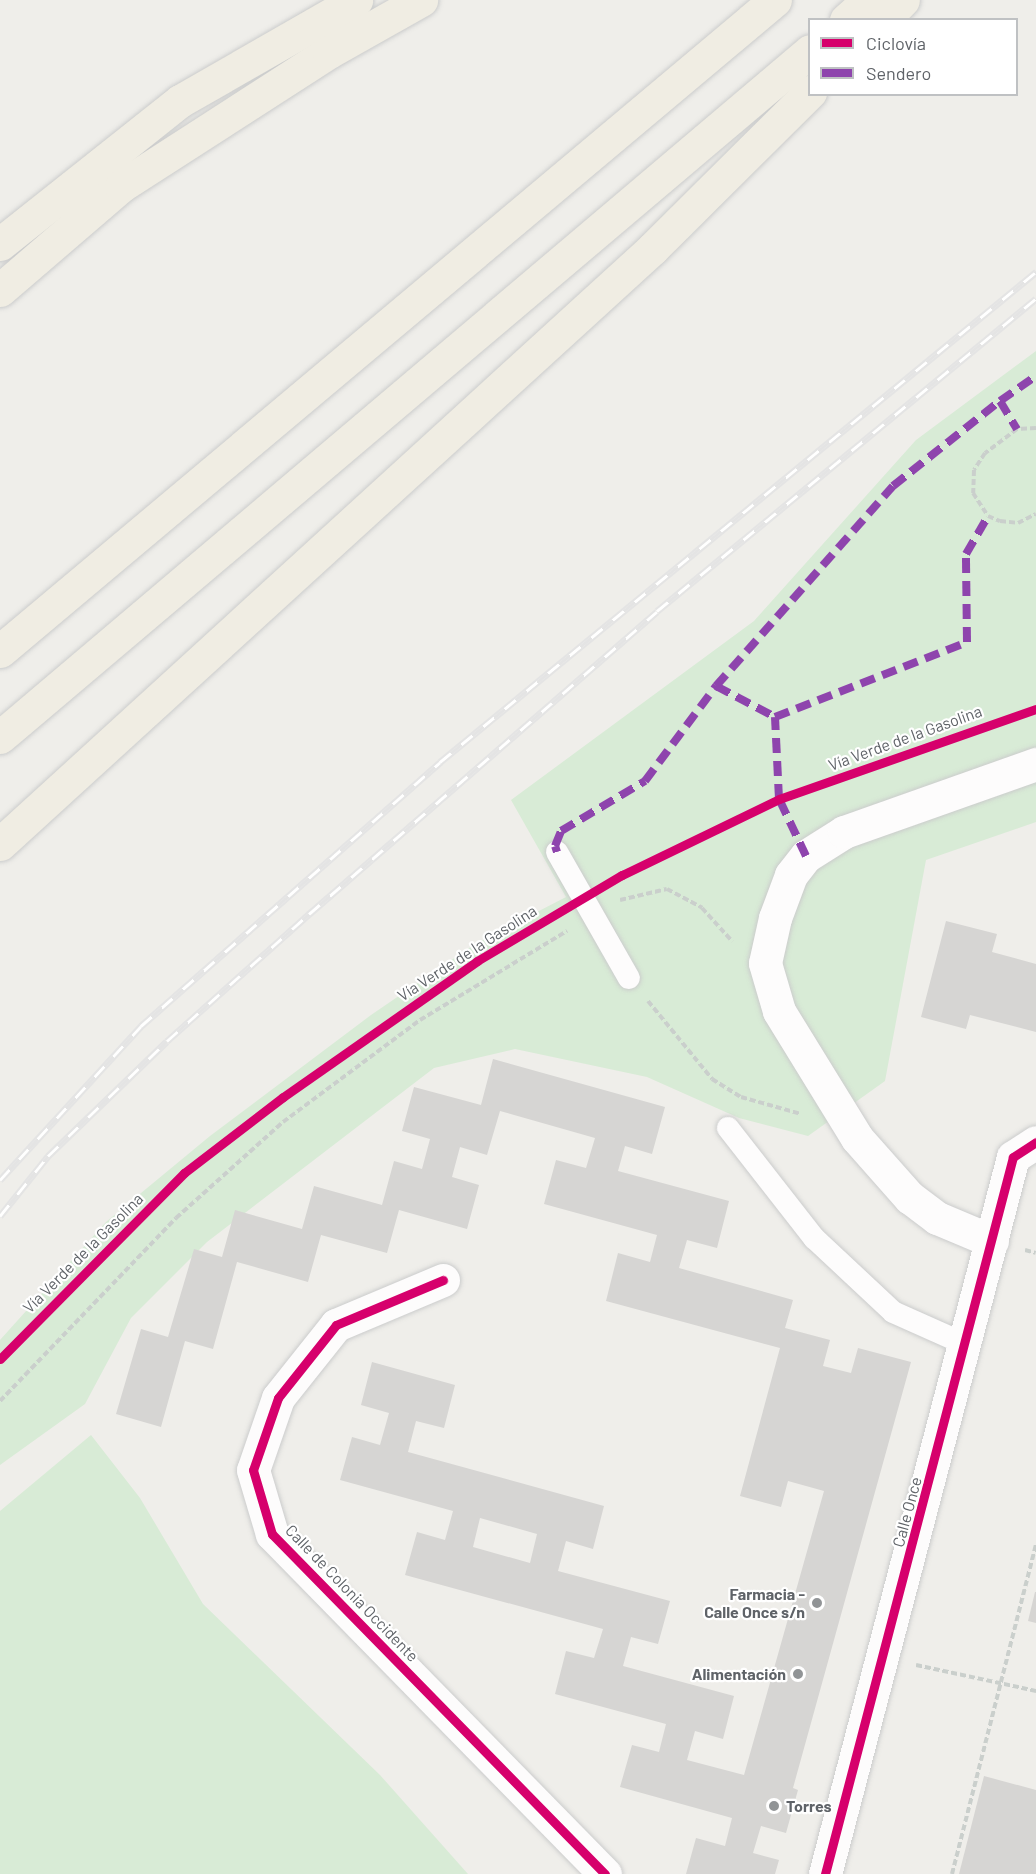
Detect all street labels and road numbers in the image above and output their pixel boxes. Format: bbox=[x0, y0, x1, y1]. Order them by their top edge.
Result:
street label: Vía Verde de la Gasolina bbox=[826, 701, 984, 775]
street label: Vía Verde de la Gasolina bbox=[394, 901, 540, 1005]
street label: Vía Verde de la Gasolina bbox=[19, 1189, 147, 1317]
street label: Calle Once bbox=[888, 1475, 926, 1549]
street label: Calle de Colonia Occidente bbox=[282, 1521, 422, 1665]

